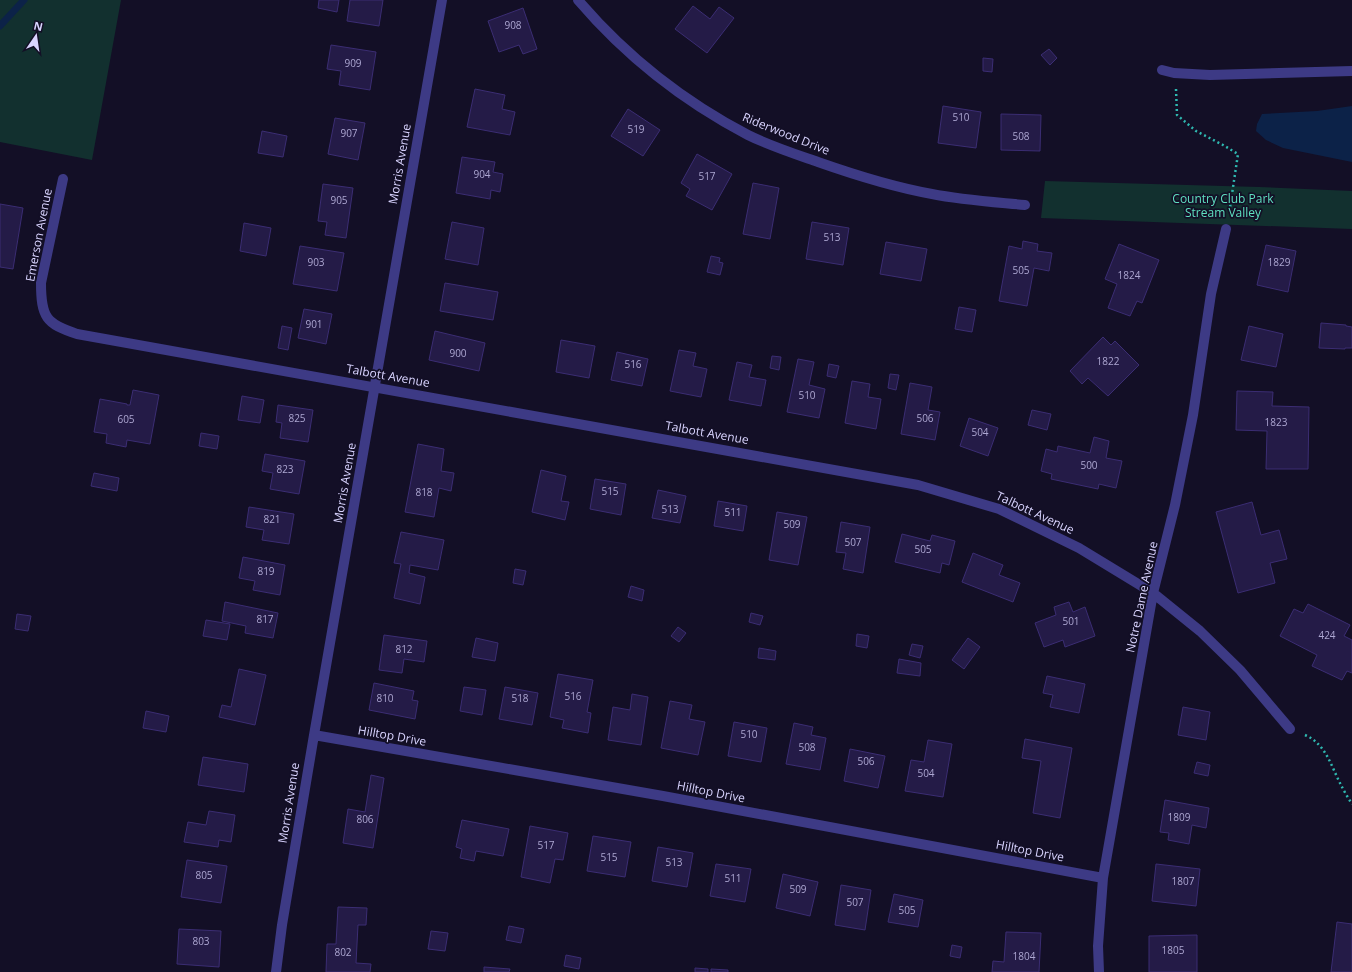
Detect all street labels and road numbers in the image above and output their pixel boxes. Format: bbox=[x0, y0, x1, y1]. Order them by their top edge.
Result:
street label: Riderwood Drive bbox=[740, 108, 833, 159]
street label: Morris Avenue bbox=[384, 122, 415, 206]
street label: Emerson Avenue bbox=[21, 187, 56, 283]
street label: Talbott Avenue bbox=[345, 360, 431, 391]
street label: Talbott Avenue bbox=[664, 417, 750, 448]
street label: Morris Avenue bbox=[329, 441, 360, 525]
street label: Talbott Avenue bbox=[993, 487, 1077, 538]
street label: Notre Dame Avenue bbox=[1121, 539, 1162, 654]
street label: Hilltop Drive bbox=[357, 721, 428, 750]
street label: Morris Avenue bbox=[274, 761, 303, 844]
street label: Hilltop Drive bbox=[675, 777, 747, 807]
street label: Hilltop Drive bbox=[994, 836, 1066, 866]

